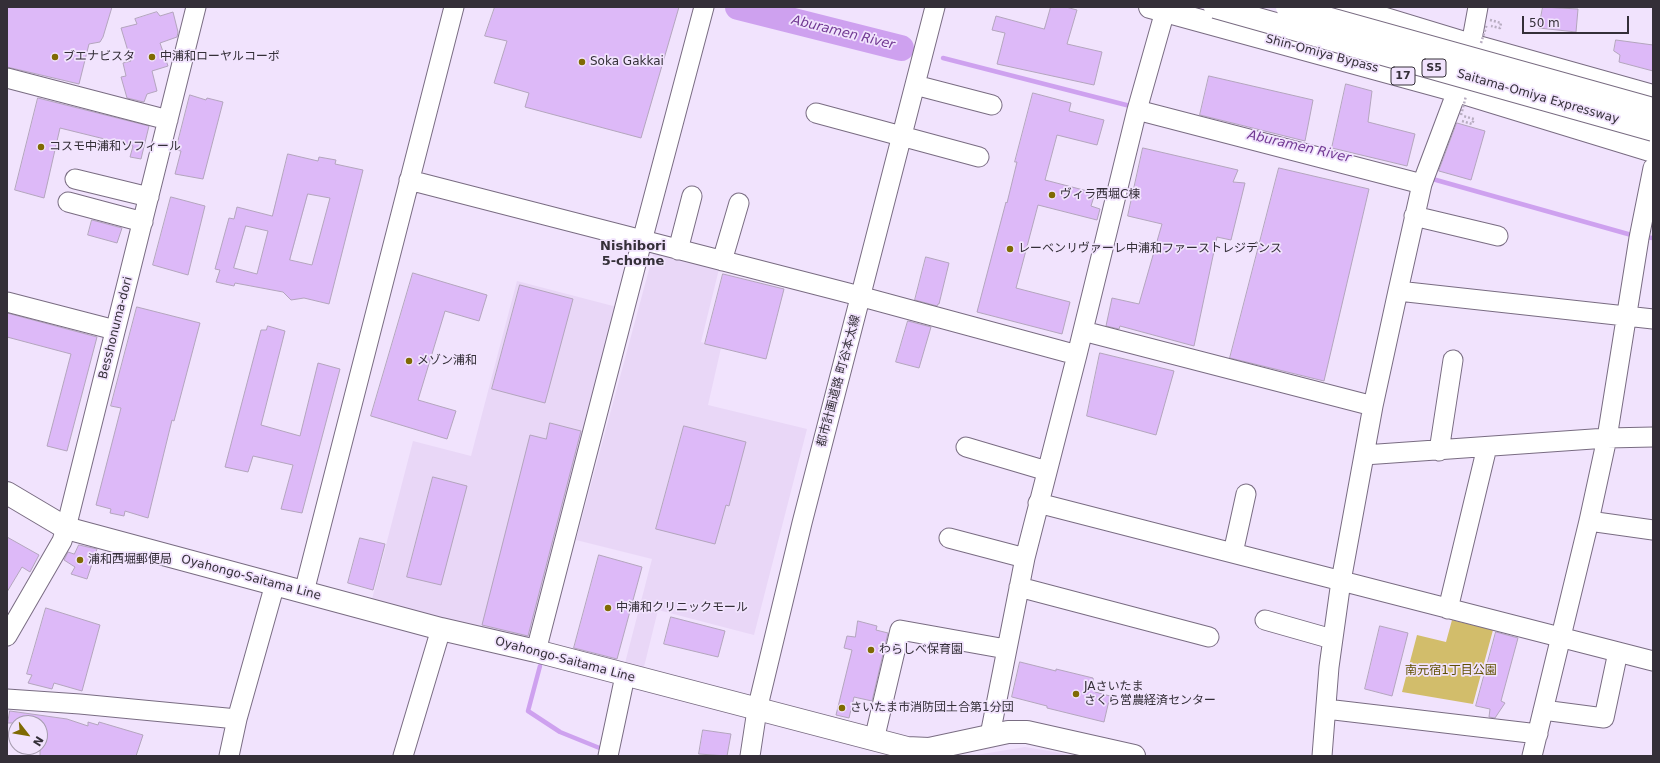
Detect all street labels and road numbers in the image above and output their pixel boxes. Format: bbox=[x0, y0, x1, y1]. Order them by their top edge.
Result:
street label: Shin-Omiya Bypass bbox=[1264, 32, 1380, 76]
road number: S5 bbox=[1422, 59, 1446, 77]
road number: 17 bbox=[1391, 67, 1415, 85]
street label: Saitama-Omiya Expressway bbox=[1455, 67, 1621, 127]
street label: Besshonuma-dori bbox=[96, 275, 136, 381]
street label: 都市計画道路 町谷本太線 bbox=[814, 314, 864, 448]
street label: Oyahongo-Saitama Line bbox=[179, 552, 323, 604]
street label: Oyahongo-Saitama Line bbox=[493, 634, 637, 686]

